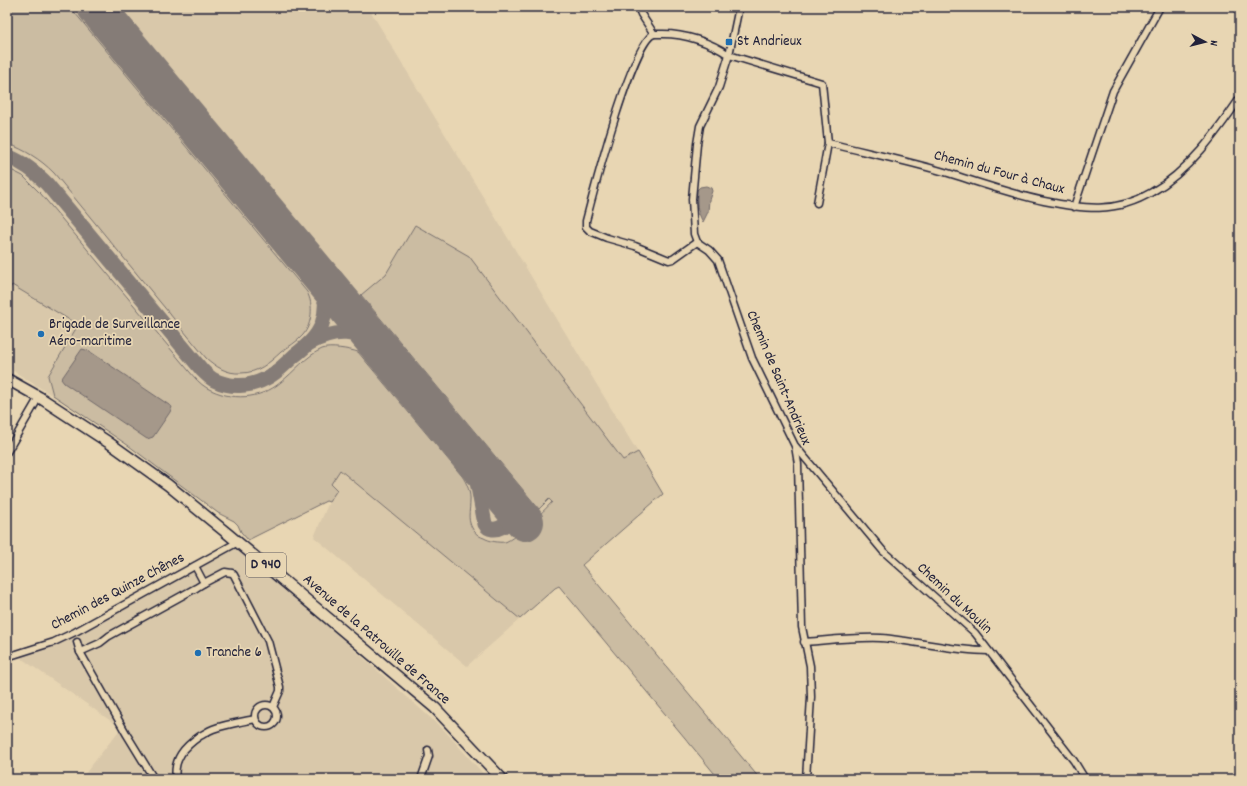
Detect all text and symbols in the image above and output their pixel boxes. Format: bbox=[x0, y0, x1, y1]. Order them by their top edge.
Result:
north arrow bbox=[1185, 22, 1225, 62]
place label: St Andrieux bbox=[737, 31, 802, 53]
marker: St Andrieux bbox=[724, 37, 734, 47]
text: N bbox=[1205, 39, 1221, 47]
street label: Chemin du Four à Chaux bbox=[931, 145, 1067, 201]
street label: Chemin de Saint-Andrieux bbox=[740, 307, 817, 449]
place label: Brigade de Surveillance Aéro-maritime bbox=[49, 314, 181, 353]
marker: Brigade de Surveillance Aéro-maritime bbox=[36, 329, 46, 339]
street label: Chemin des Quinze Chênes bbox=[47, 547, 189, 637]
road number: D 940 bbox=[246, 553, 286, 577]
street label: Chemin du Moulin bbox=[911, 558, 997, 640]
street label: Avenue de la Patrouille de France bbox=[297, 570, 455, 711]
place label: Tranche 6 bbox=[206, 642, 262, 664]
marker: Tranche 6 bbox=[193, 648, 203, 658]

